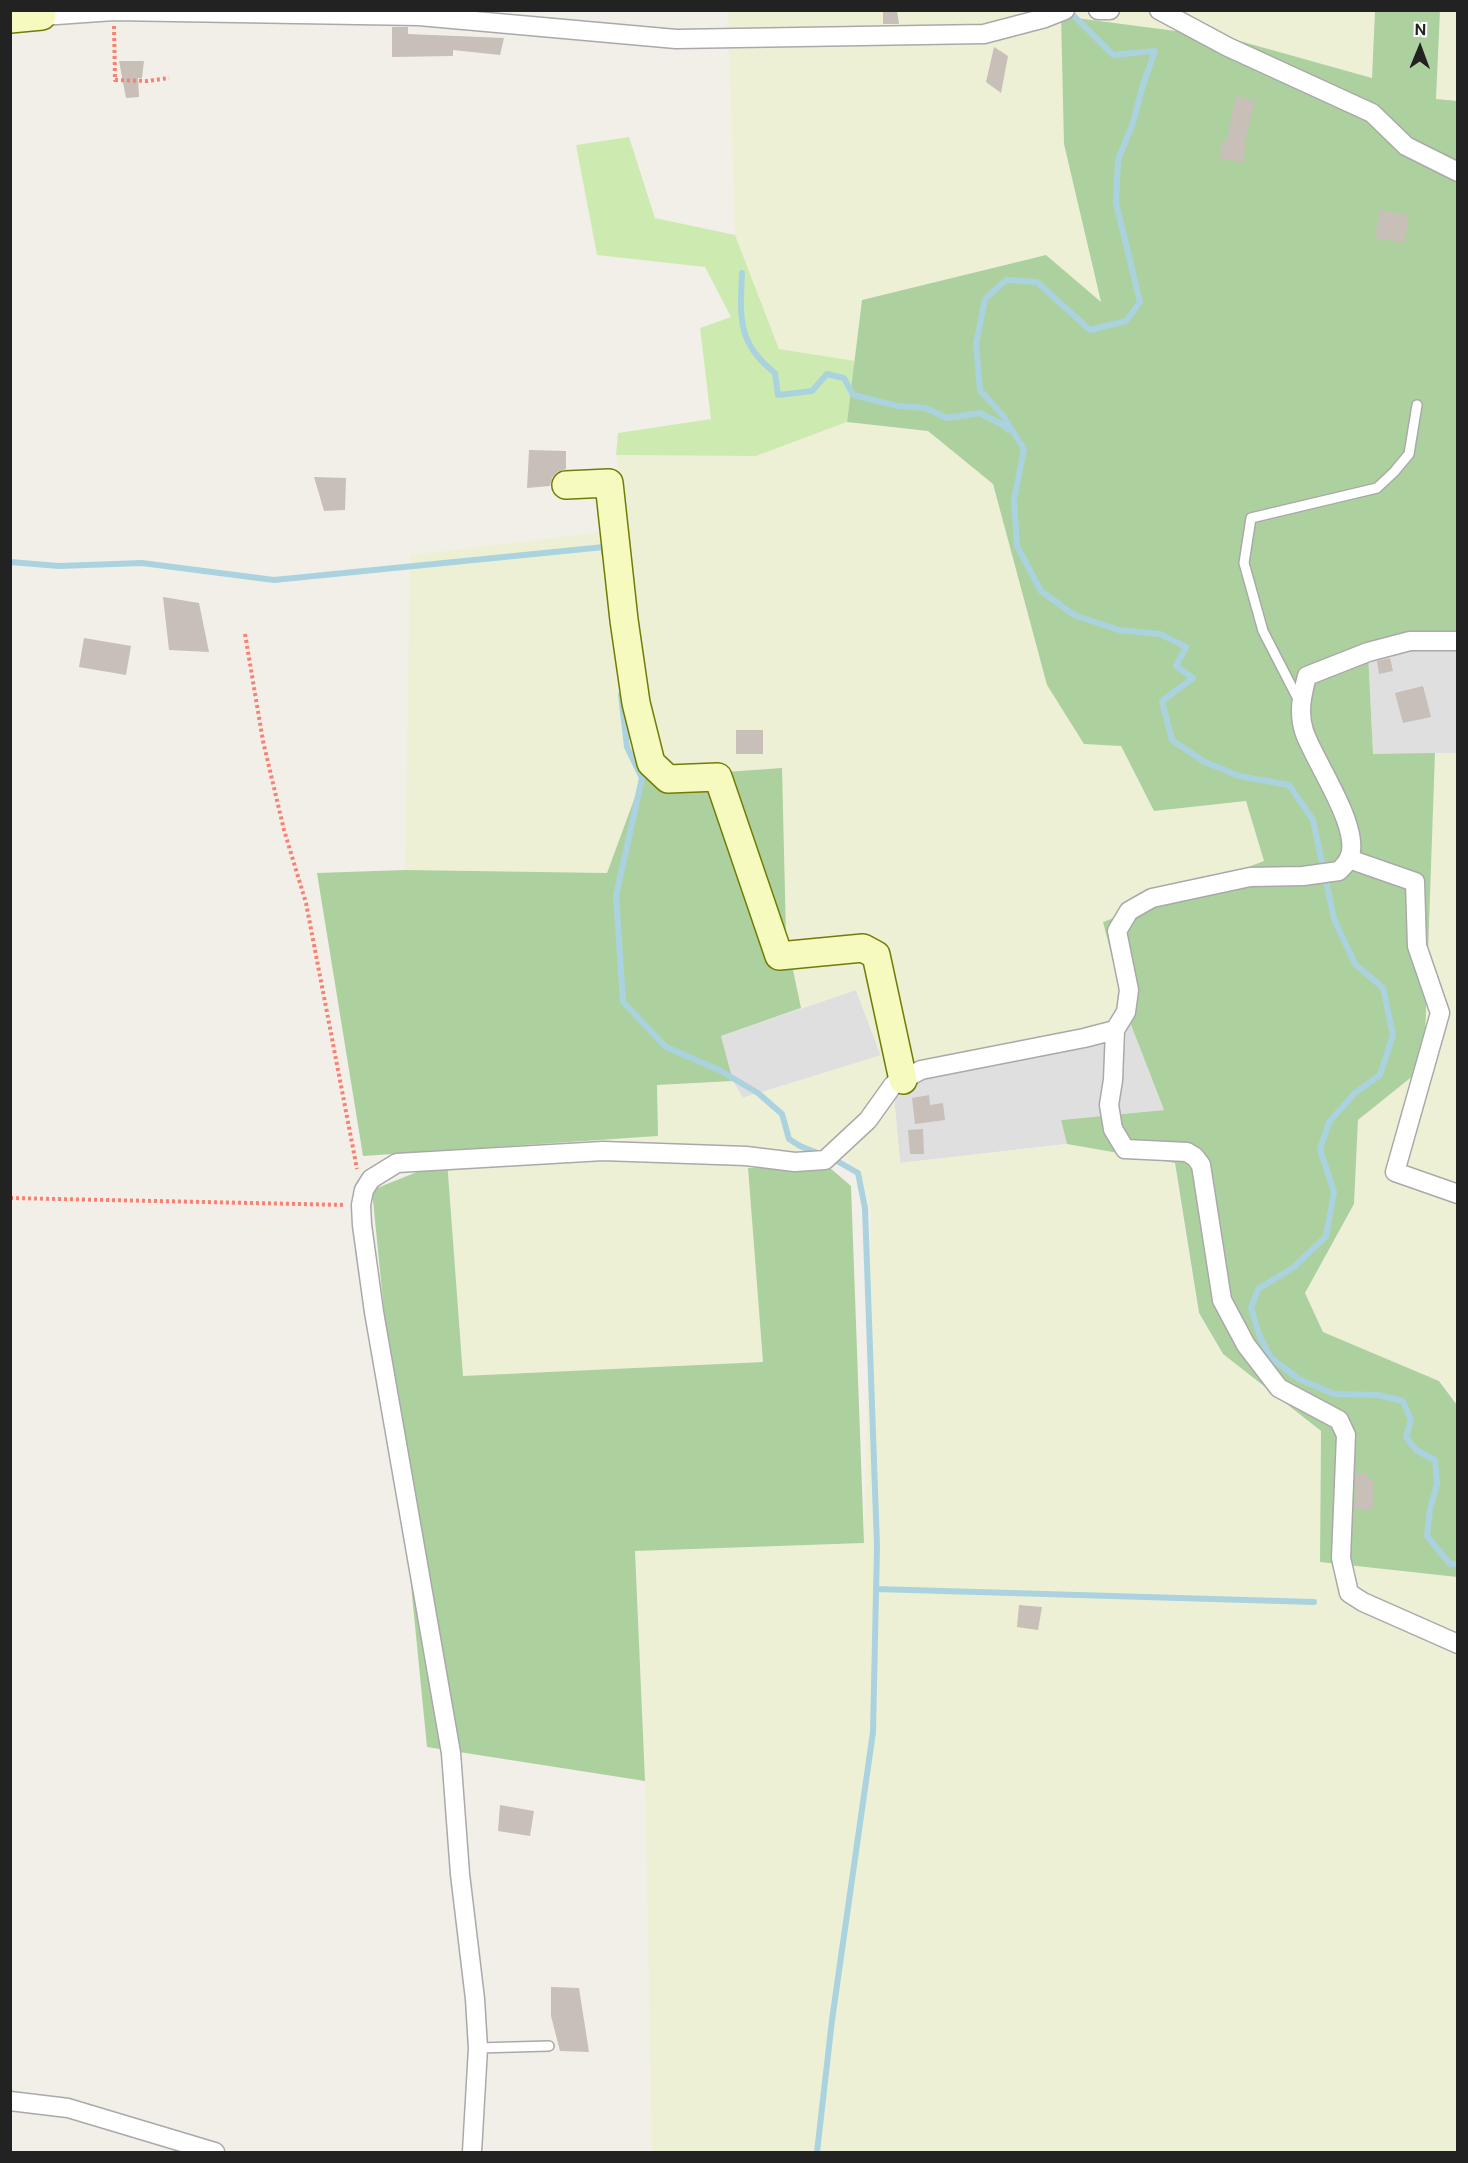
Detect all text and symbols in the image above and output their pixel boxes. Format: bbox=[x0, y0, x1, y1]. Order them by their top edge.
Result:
north arrow bbox=[1390, 18, 1450, 78]
text: N bbox=[1414, 19, 1426, 40]

